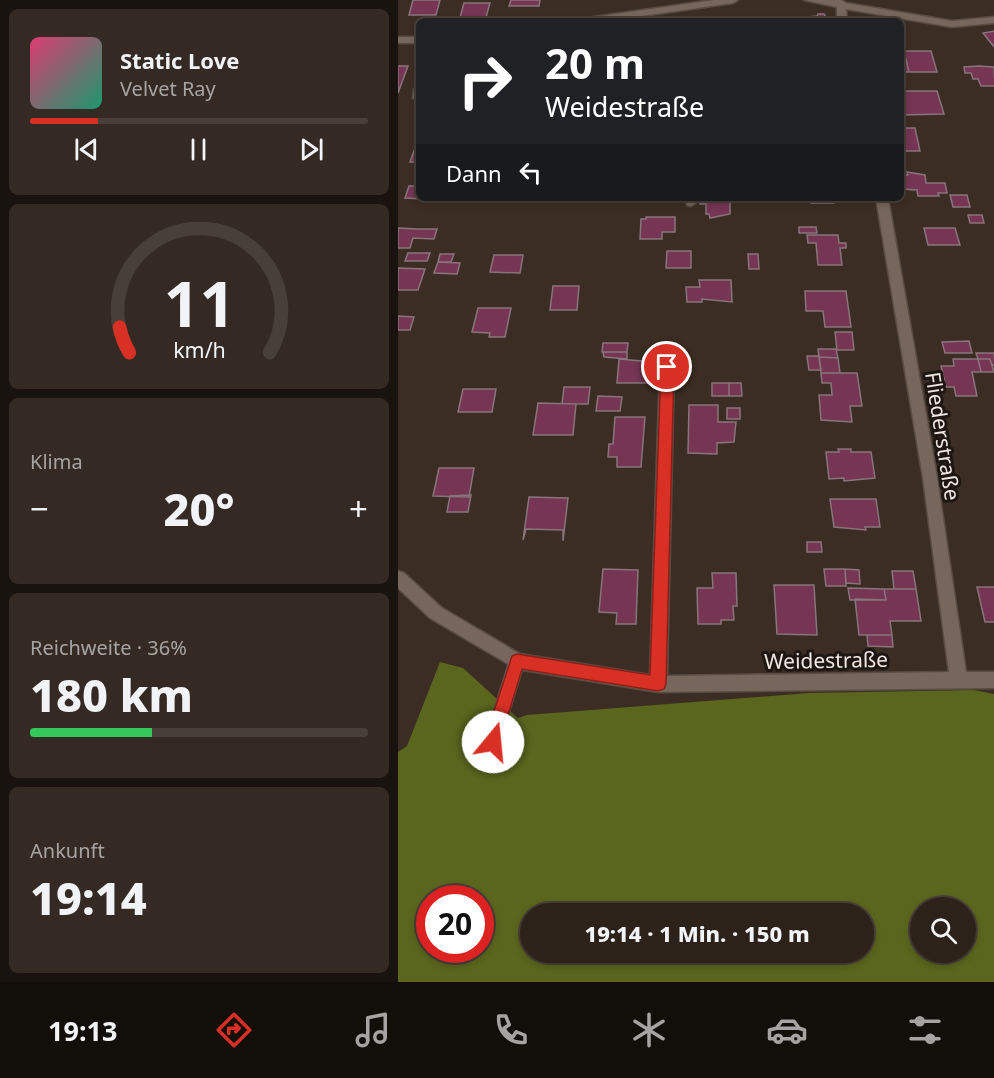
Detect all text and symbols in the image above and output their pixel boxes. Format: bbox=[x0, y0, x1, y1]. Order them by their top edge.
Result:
text: 20 m bbox=[545, 34, 645, 91]
icon: right bbox=[446, 42, 524, 120]
text: Static Love bbox=[120, 45, 239, 75]
text: Velvet Ray bbox=[120, 75, 216, 102]
text: Weidestraße bbox=[545, 88, 704, 125]
icon: previous bbox=[70, 133, 103, 166]
icon: pause bbox=[182, 133, 215, 166]
icon: next bbox=[295, 133, 328, 166]
icon: left bbox=[514, 156, 547, 189]
text: Dann bbox=[446, 158, 502, 188]
text: 11 bbox=[163, 261, 235, 346]
text: km/h bbox=[173, 336, 225, 365]
pin bbox=[641, 341, 692, 392]
icon: arrive bbox=[650, 350, 683, 383]
street label: Fliederstraße bbox=[919, 370, 967, 502]
text: Klima bbox=[30, 448, 83, 475]
text: 20° bbox=[163, 478, 235, 539]
text: − bbox=[30, 486, 49, 531]
text: + bbox=[349, 486, 368, 531]
text: Reichweite · 36% bbox=[30, 634, 187, 661]
street label: Weidestraße bbox=[764, 645, 888, 675]
text: 180 km bbox=[30, 664, 193, 725]
position arrow bbox=[461, 710, 525, 774]
text: Ankunft bbox=[30, 837, 105, 864]
text: 19:14 bbox=[30, 867, 147, 928]
speed limit sign: 20 bbox=[416, 885, 494, 963]
map controls bbox=[910, 897, 976, 963]
button: search bbox=[910, 897, 976, 963]
text: 19:14 · 1 Min. · 150 m bbox=[584, 918, 810, 948]
icon: directions bbox=[213, 1009, 255, 1051]
icon: music bbox=[352, 1009, 394, 1051]
icon: phone bbox=[490, 1009, 532, 1051]
icon: climate bbox=[628, 1009, 670, 1051]
icon: car bbox=[766, 1009, 808, 1051]
icon: filters bbox=[904, 1009, 946, 1051]
text: 19:13 bbox=[48, 1012, 117, 1049]

